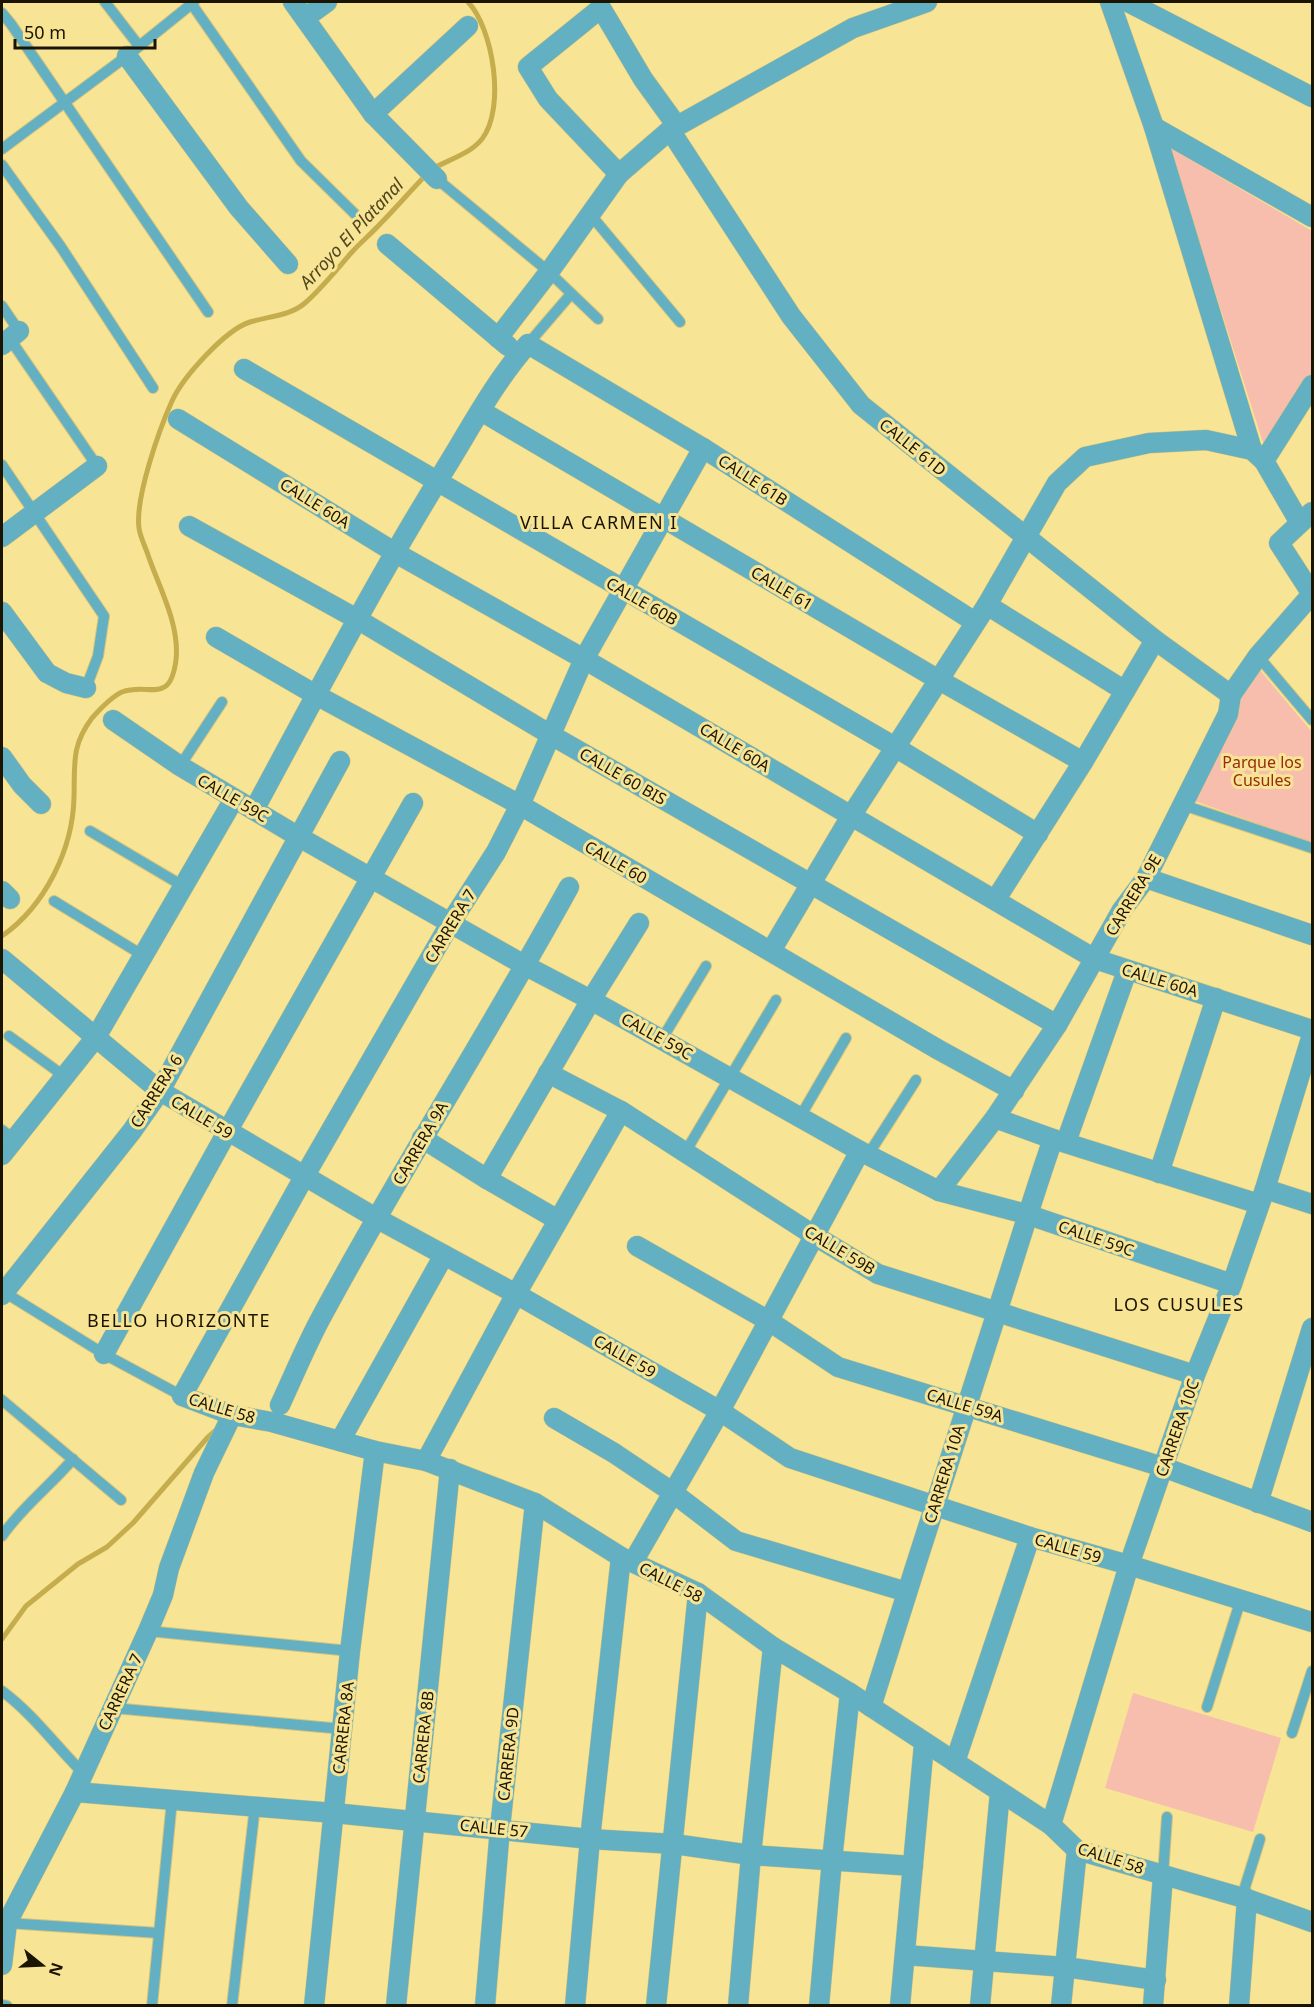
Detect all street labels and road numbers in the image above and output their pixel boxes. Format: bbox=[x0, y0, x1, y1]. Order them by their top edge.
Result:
street label: CALLE 61D bbox=[875, 413, 951, 481]
street label: CALLE 61B bbox=[714, 449, 792, 511]
street label: CALLE 60A bbox=[276, 473, 355, 534]
street label: CALLE 61 bbox=[747, 561, 817, 615]
street label: CALLE 60B bbox=[602, 572, 682, 630]
street label: CALLE 60A bbox=[696, 717, 775, 777]
street label: CALLE 60 BIS bbox=[575, 742, 671, 810]
street label: CALLE 59C bbox=[193, 769, 273, 827]
street label: CALLE 60 bbox=[581, 835, 651, 889]
street label: CARRERA 9E bbox=[1100, 850, 1166, 940]
street label: CARRERA 7 bbox=[419, 885, 481, 967]
street label: CALLE 60A bbox=[1119, 958, 1202, 1002]
street label: CALLE 59C bbox=[617, 1007, 697, 1065]
street label: CARRERA 6 bbox=[125, 1050, 187, 1132]
street label: CALLE 59 bbox=[167, 1090, 237, 1144]
street label: CARRERA 9A bbox=[387, 1097, 453, 1189]
street label: CALLE 59C bbox=[1055, 1215, 1137, 1261]
street label: CALLE 59B bbox=[801, 1220, 879, 1280]
street label: CALLE 59 bbox=[590, 1329, 660, 1383]
street label: CARRERA 10C bbox=[1150, 1376, 1204, 1480]
street label: CALLE 59A bbox=[924, 1383, 1007, 1427]
street label: CALLE 58 bbox=[186, 1387, 258, 1429]
street label: CARRERA 10A bbox=[919, 1421, 970, 1526]
street label: CALLE 59 bbox=[1032, 1528, 1104, 1568]
street label: CALLE 58 bbox=[636, 1557, 706, 1607]
street label: CARRERA 7 bbox=[93, 1650, 147, 1734]
street label: CARRERA 8A bbox=[327, 1680, 359, 1775]
street label: CARRERA 8B bbox=[407, 1690, 439, 1784]
street label: CARRERA 9D bbox=[492, 1706, 524, 1802]
street label: CALLE 57 bbox=[459, 1813, 529, 1843]
street label: CALLE 58 bbox=[1075, 1837, 1147, 1879]

